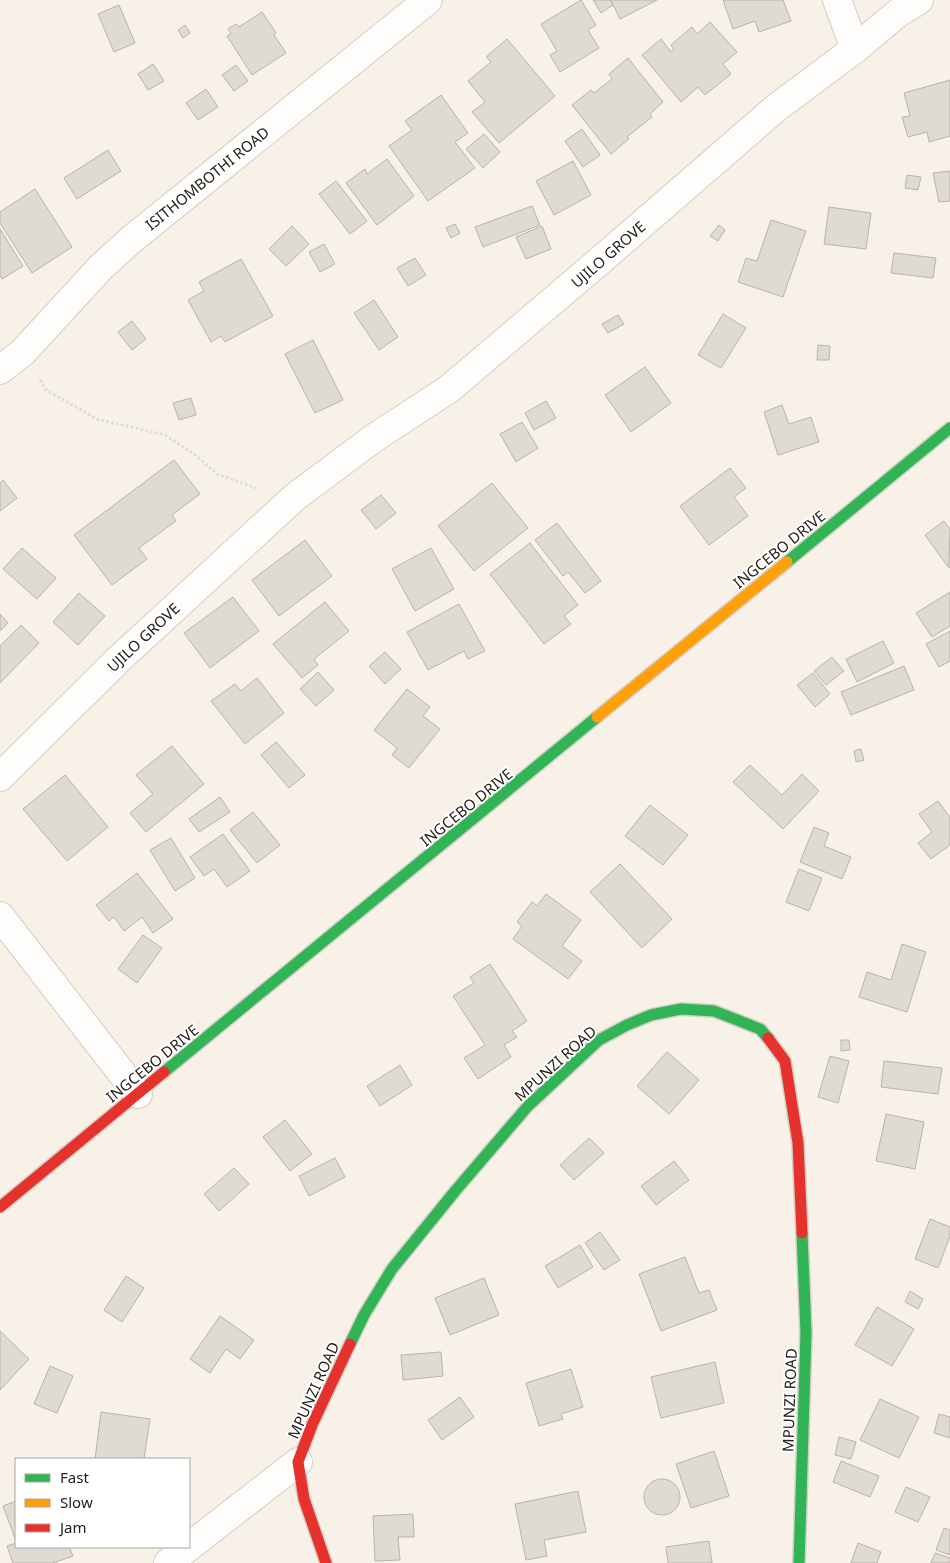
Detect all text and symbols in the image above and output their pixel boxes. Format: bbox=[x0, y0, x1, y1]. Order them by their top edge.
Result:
street label: ISITHOMBOTHI ROAD bbox=[141, 122, 273, 234]
street label: UJILO GROVE bbox=[567, 216, 649, 292]
street label: INGCEBO DRIVE bbox=[729, 506, 829, 592]
street label: UJILO GROVE bbox=[102, 598, 184, 676]
street label: INGCEBO DRIVE bbox=[416, 764, 516, 850]
street label: INGCEBO DRIVE bbox=[102, 1020, 202, 1106]
street label: MPUNZI ROAD bbox=[510, 1021, 600, 1105]
street label: MPUNZI ROAD bbox=[283, 1338, 343, 1442]
street label: MPUNZI ROAD bbox=[777, 1348, 801, 1452]
legend bbox=[15, 1458, 190, 1548]
text: Fast bbox=[60, 1467, 89, 1487]
text: Slow bbox=[60, 1492, 93, 1512]
text: Jam bbox=[58, 1517, 87, 1537]

